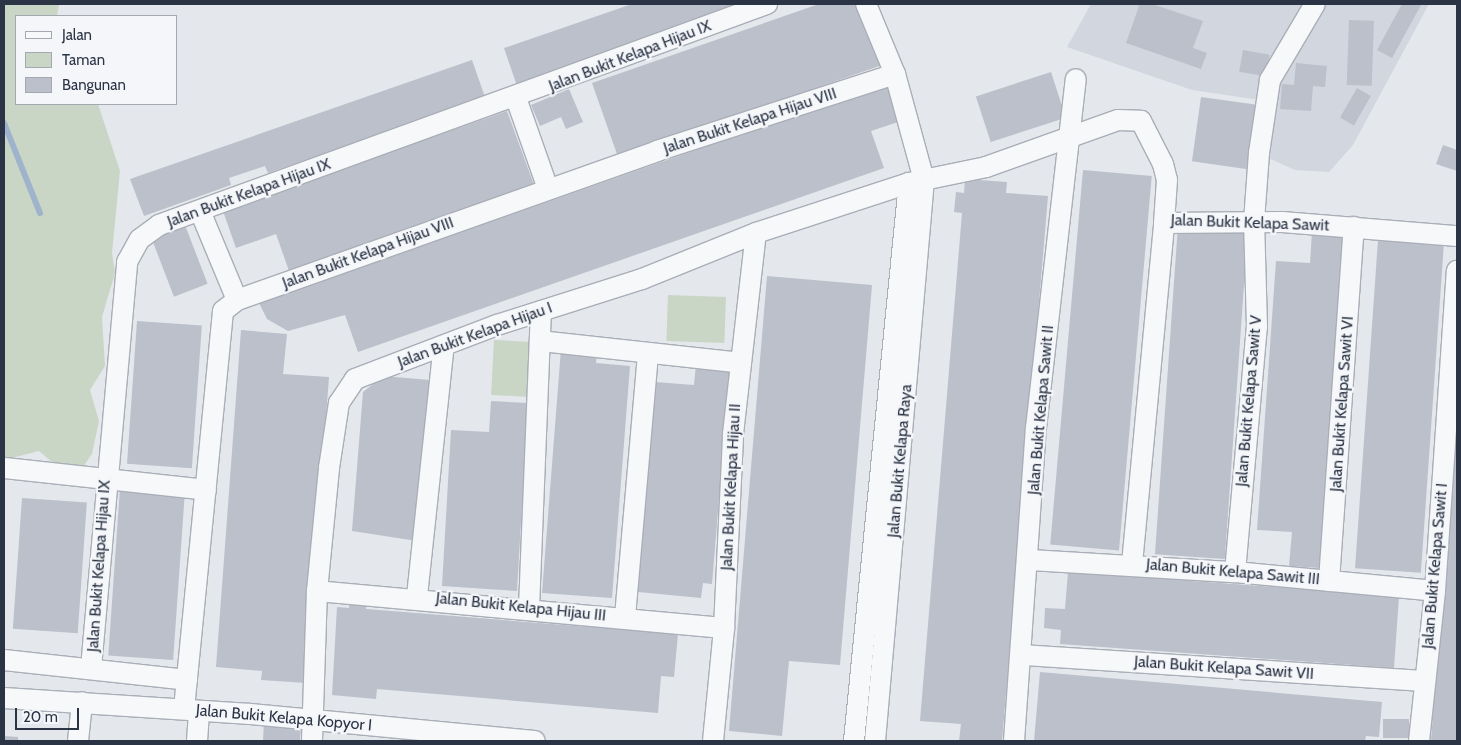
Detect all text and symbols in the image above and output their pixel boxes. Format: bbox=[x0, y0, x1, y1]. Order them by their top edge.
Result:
legend bbox=[15, 15, 178, 105]
street label: Jalan Bukit Kelapa Hijau IX bbox=[546, 16, 714, 96]
text: Jalan bbox=[62, 26, 92, 44]
text: Taman bbox=[62, 51, 105, 69]
text: Bangunan bbox=[62, 76, 126, 94]
street label: Jalan Bukit Kelapa Hijau VIII bbox=[661, 84, 839, 158]
street label: Jalan Bukit Kelapa Hijau IX bbox=[165, 154, 333, 232]
street label: Jalan Bukit Kelapa Sawit bbox=[1170, 211, 1330, 235]
street label: Jalan Bukit Kelapa Hijau VIII bbox=[280, 213, 456, 293]
street label: Jalan Bukit Kelapa Hijau I bbox=[395, 298, 555, 372]
street label: Jalan Bukit Kelapa Sawit V bbox=[1232, 315, 1266, 487]
street label: Jalan Bukit Kelapa Sawit VI bbox=[1326, 316, 1358, 492]
street label: Jalan Bukit Kelapa Sawit II bbox=[1024, 324, 1058, 496]
street label: Jalan Bukit Kelapa Raya bbox=[884, 383, 916, 539]
street label: Jalan Bukit Kelapa Hijau II bbox=[717, 403, 745, 571]
street label: Jalan Bukit Kelapa Hijau IX bbox=[83, 479, 115, 653]
street label: Jalan Bukit Kelapa Sawit I bbox=[1418, 482, 1452, 650]
street label: Jalan Bukit Kelapa Sawit III bbox=[1145, 555, 1321, 589]
street label: Jalan Bukit Kelapa Hijau III bbox=[435, 589, 607, 625]
street label: Jalan Bukit Kelapa Sawit VII bbox=[1134, 652, 1314, 684]
scale bar bbox=[18, 698, 81, 730]
street label: Jalan Bukit Kelapa Kopyor I bbox=[195, 701, 373, 735]
text: 20 m bbox=[23, 708, 58, 726]

